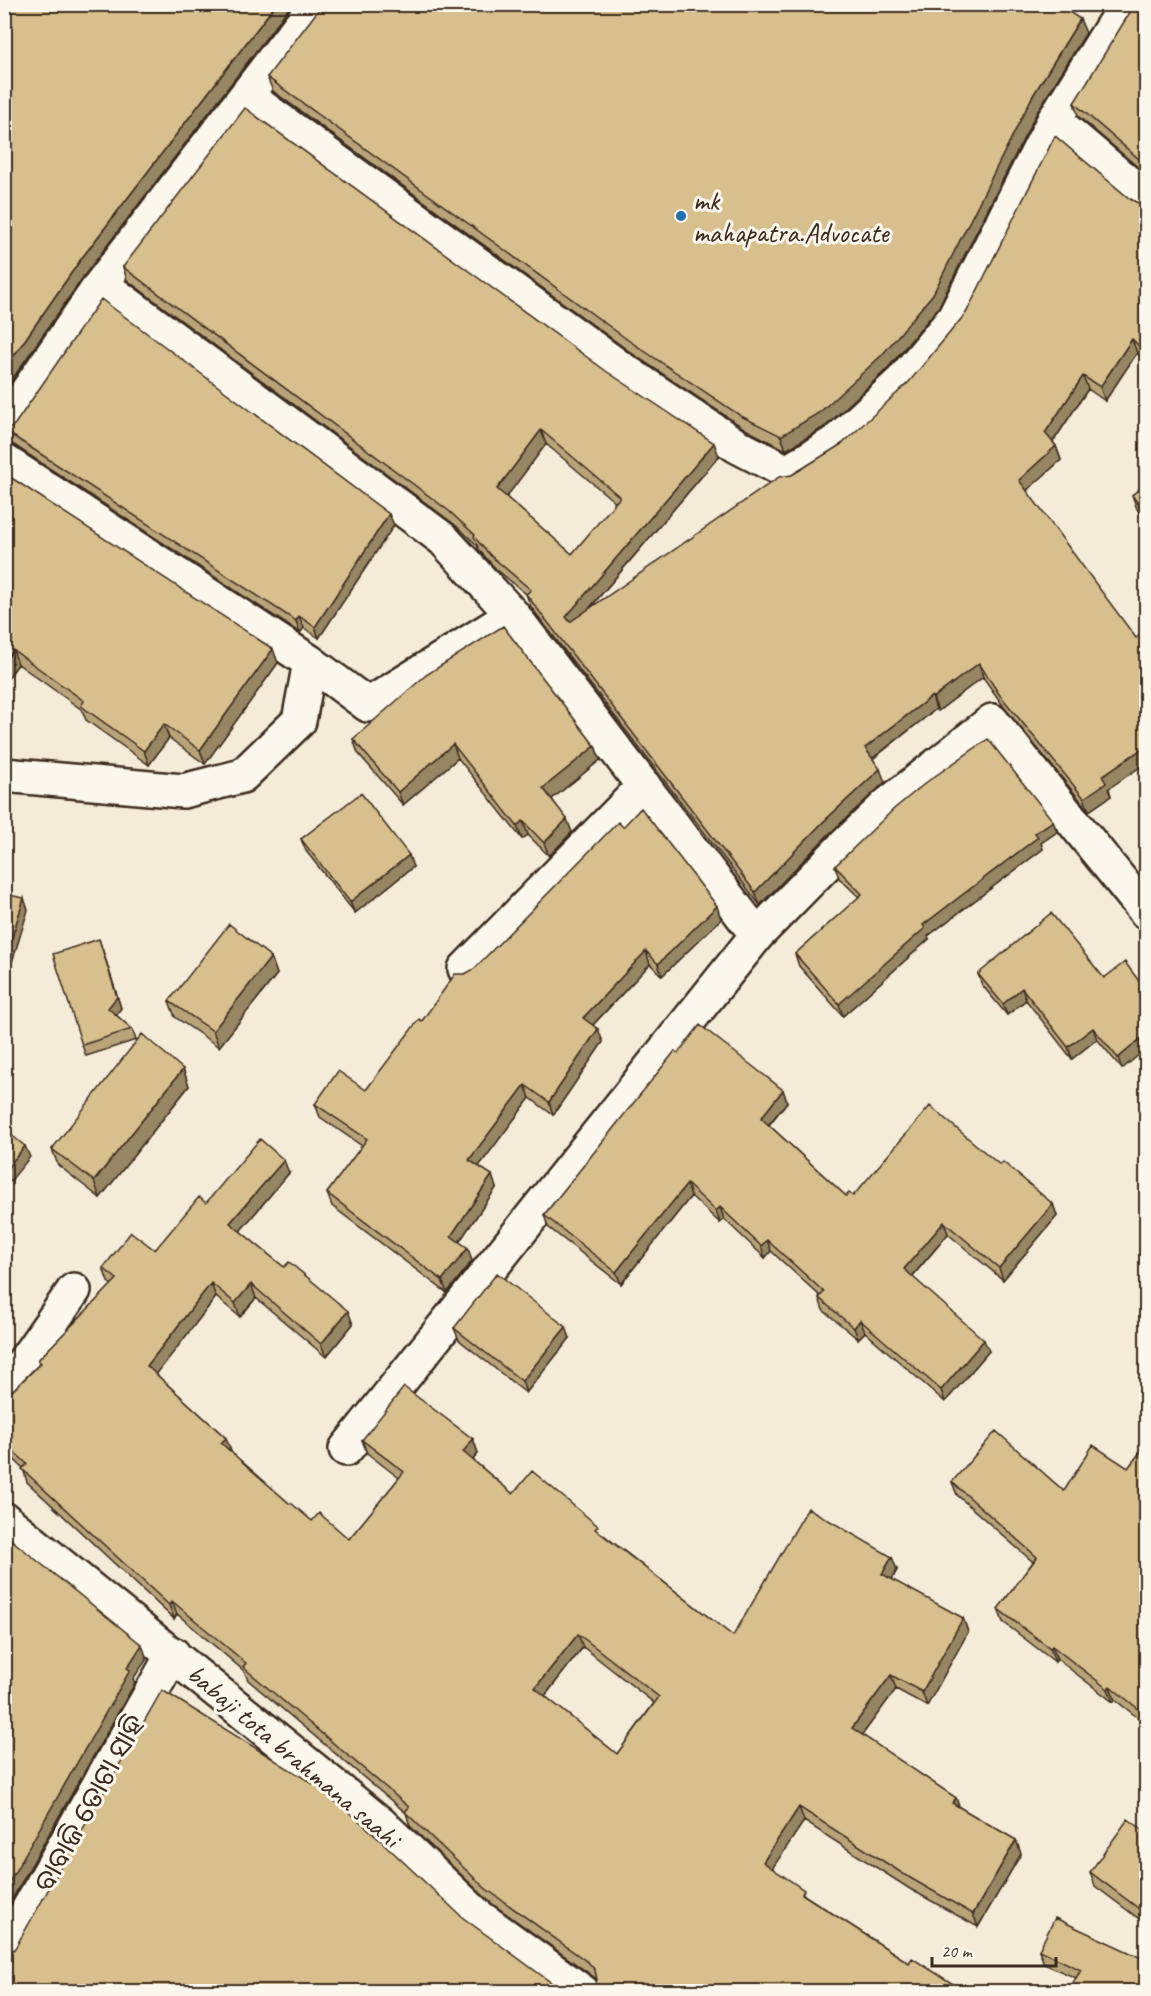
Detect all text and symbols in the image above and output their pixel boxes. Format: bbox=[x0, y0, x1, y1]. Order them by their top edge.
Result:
place label: mk mahapatra.Advocate bbox=[693, 183, 890, 250]
marker: mk mahapatra.Advocate bbox=[674, 209, 688, 223]
street label: babaji tota brahmana saahi bbox=[180, 1656, 410, 1857]
street label: ବାବାଜି ତୋଟା ସାହି bbox=[26, 1709, 153, 1898]
scale bar bbox=[932, 1930, 1056, 1968]
text: 20 m bbox=[941, 1940, 974, 1962]

